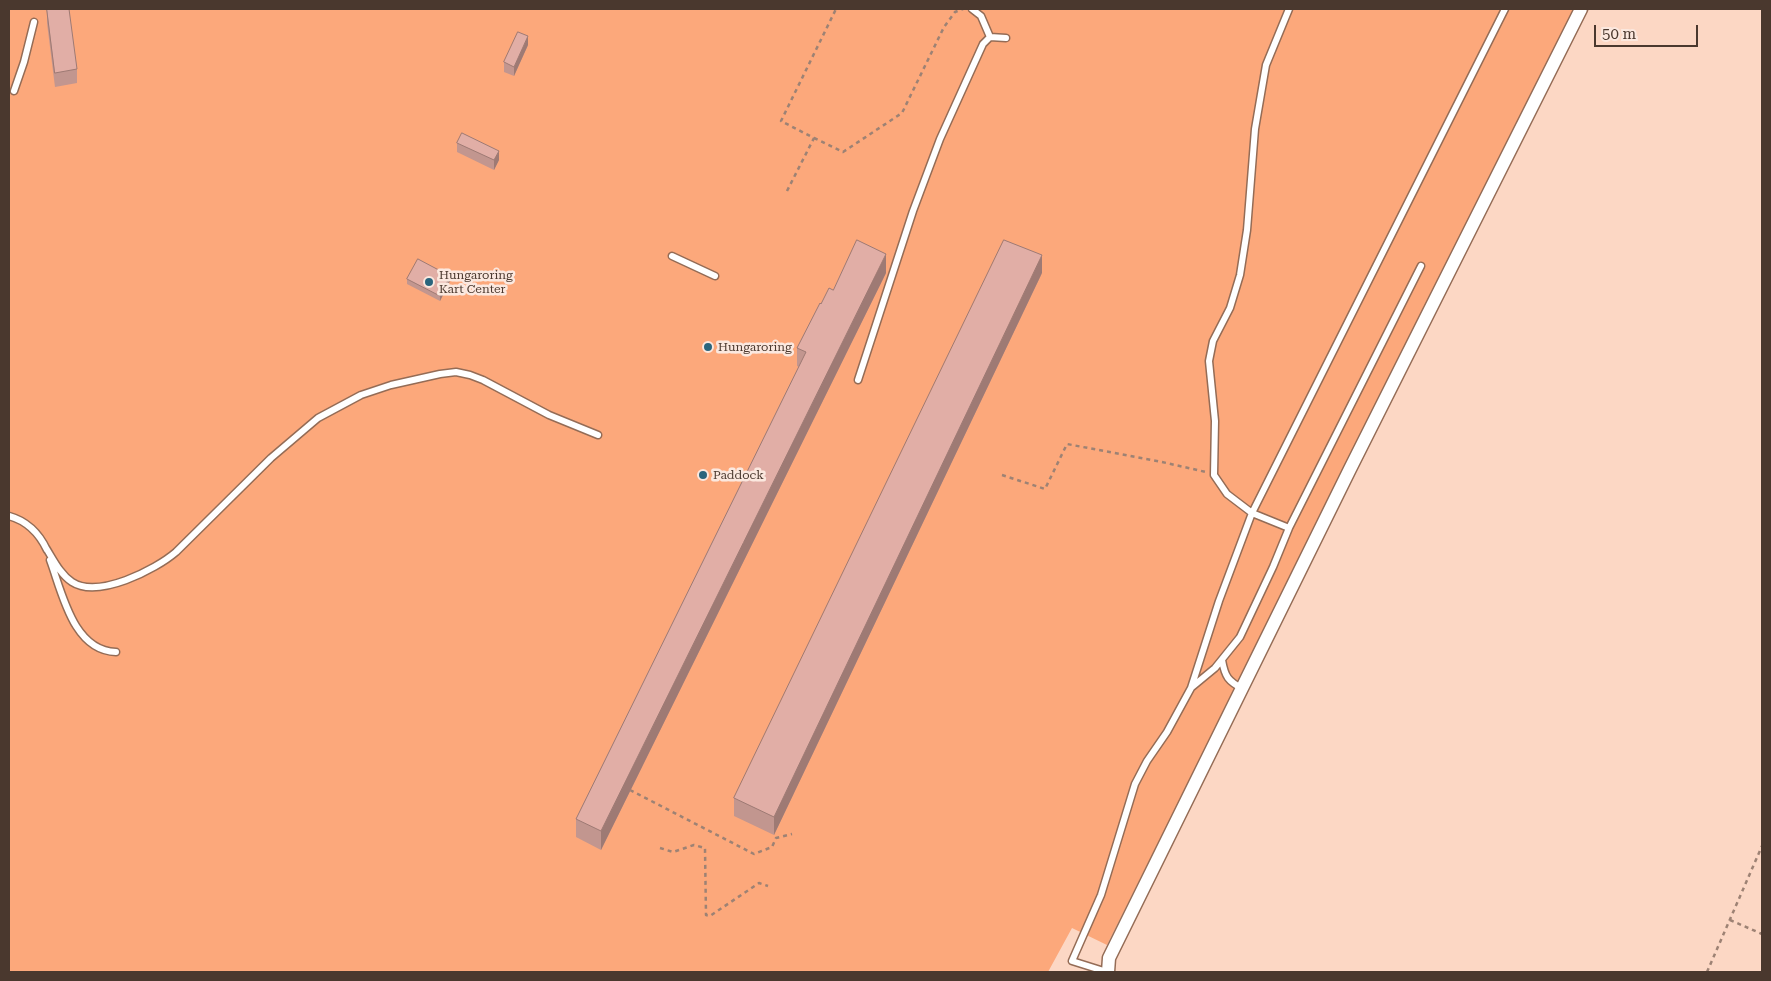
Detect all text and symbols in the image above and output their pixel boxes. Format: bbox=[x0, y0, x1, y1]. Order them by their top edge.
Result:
scale bar bbox=[1596, 15, 1700, 47]
text: 50 m bbox=[1602, 25, 1636, 43]
place label: Hungaroring Kart Center bbox=[439, 268, 513, 296]
marker: Hungaroring Kart Center bbox=[423, 276, 435, 288]
place label: Hungaroring bbox=[718, 340, 792, 354]
marker: Hungaroring bbox=[702, 341, 714, 353]
place label: Paddock bbox=[713, 468, 764, 482]
marker: Paddock bbox=[697, 469, 709, 481]

